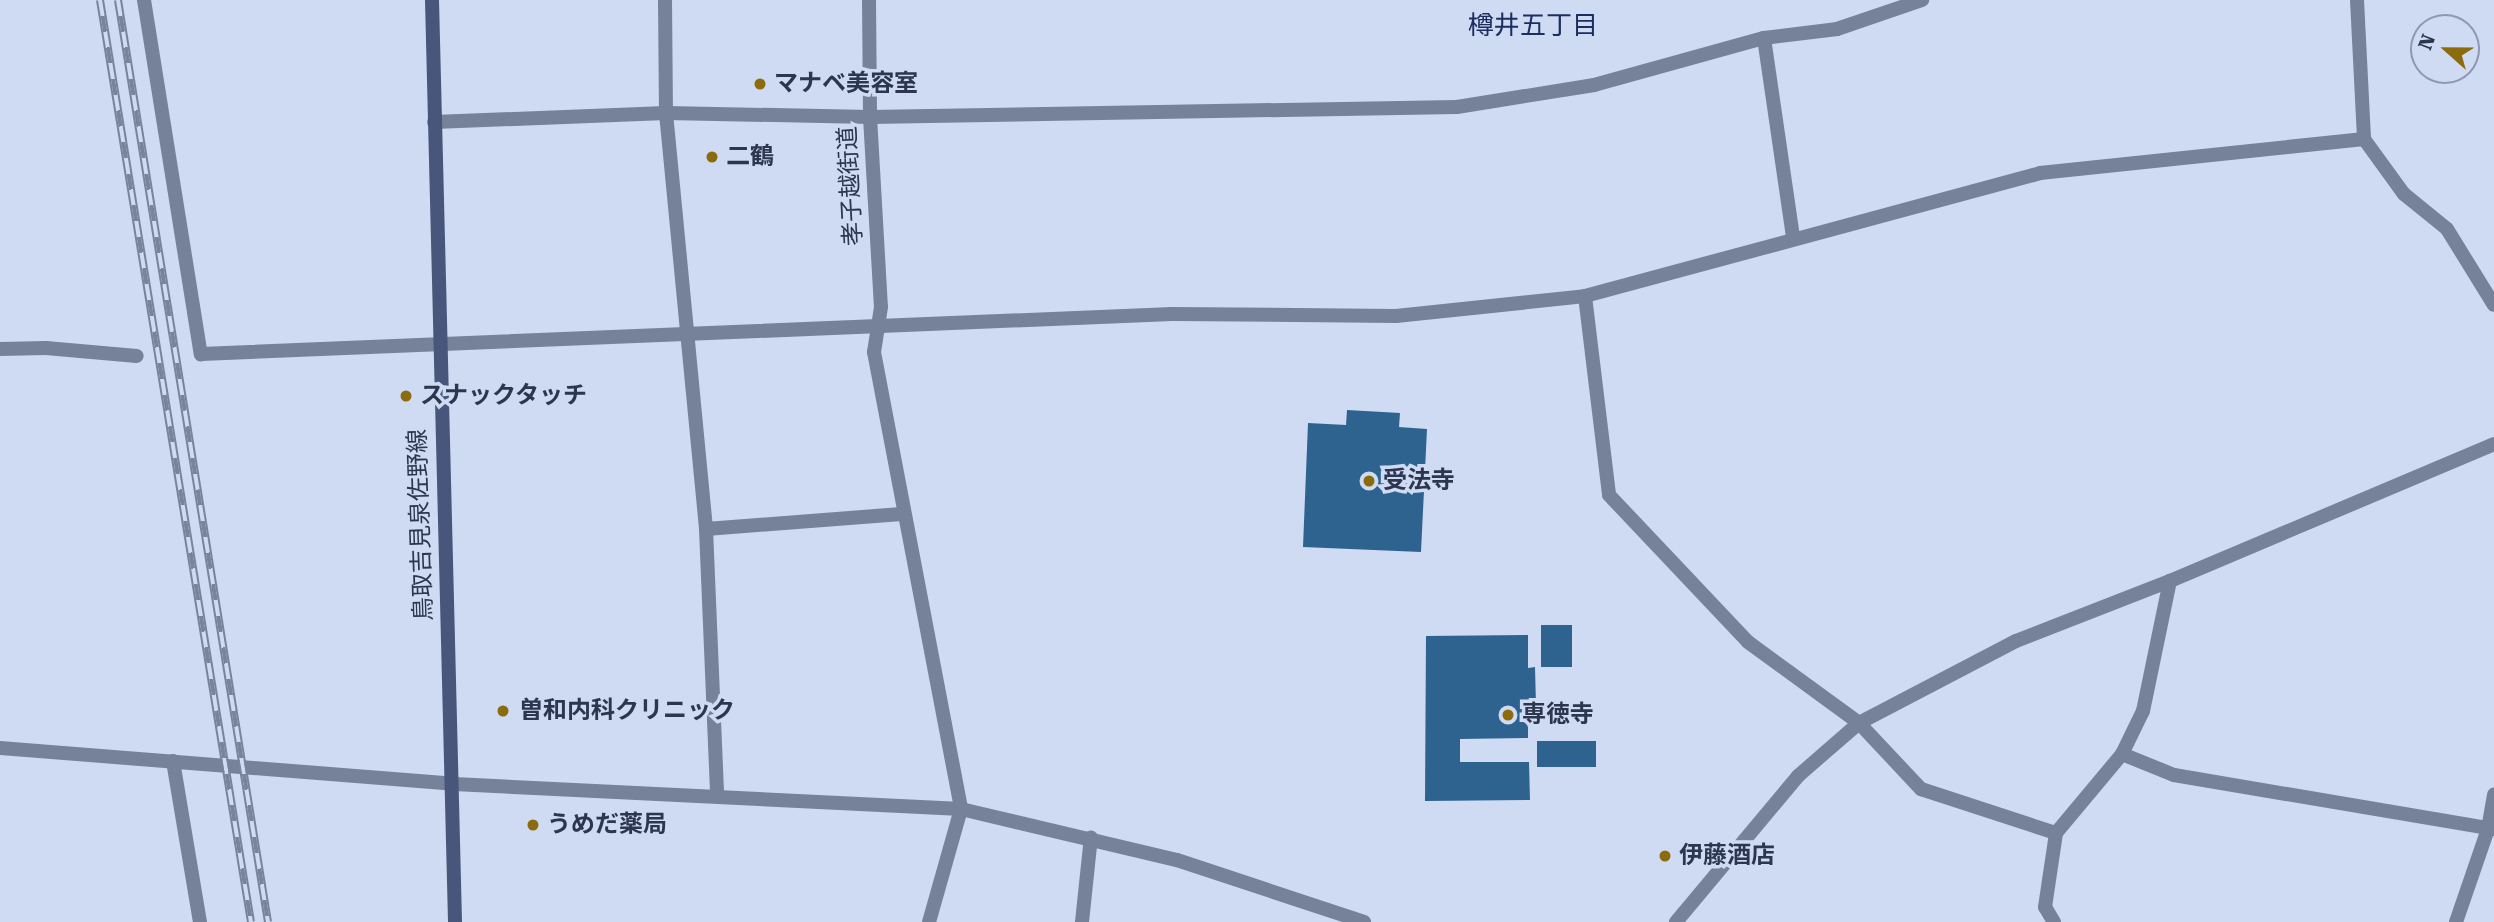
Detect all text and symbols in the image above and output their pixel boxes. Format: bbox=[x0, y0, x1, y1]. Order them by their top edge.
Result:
district label: 樽井五丁目 bbox=[1468, 10, 1598, 42]
north arrow bbox=[2410, 14, 2480, 84]
text: N bbox=[2413, 31, 2440, 53]
place label: マナベ美容室 bbox=[774, 70, 918, 98]
marker: マナベ美容室 bbox=[752, 76, 768, 92]
street label: 孝子越街道 bbox=[833, 125, 869, 247]
place label: 二鶴 bbox=[726, 143, 774, 171]
marker: 二鶴 bbox=[704, 149, 720, 165]
place label: スナックタッチ bbox=[420, 382, 588, 410]
marker: スナックタッチ bbox=[398, 388, 414, 404]
street label: 鳥取吉見泉佐野線 bbox=[403, 429, 439, 621]
place label: 受法寺 bbox=[1383, 467, 1455, 495]
marker: 受法寺 bbox=[1361, 473, 1377, 489]
place label: 曽和内科クリニック bbox=[519, 697, 735, 725]
marker: 曽和内科クリニック bbox=[493, 701, 513, 721]
place label: 専徳寺 bbox=[1522, 701, 1594, 729]
marker: 専徳寺 bbox=[1500, 707, 1516, 723]
place label: うめだ薬局 bbox=[547, 811, 667, 839]
marker: うめだ薬局 bbox=[525, 817, 541, 833]
place label: 伊藤酒店 bbox=[1679, 842, 1775, 870]
marker: 伊藤酒店 bbox=[1657, 848, 1673, 864]

